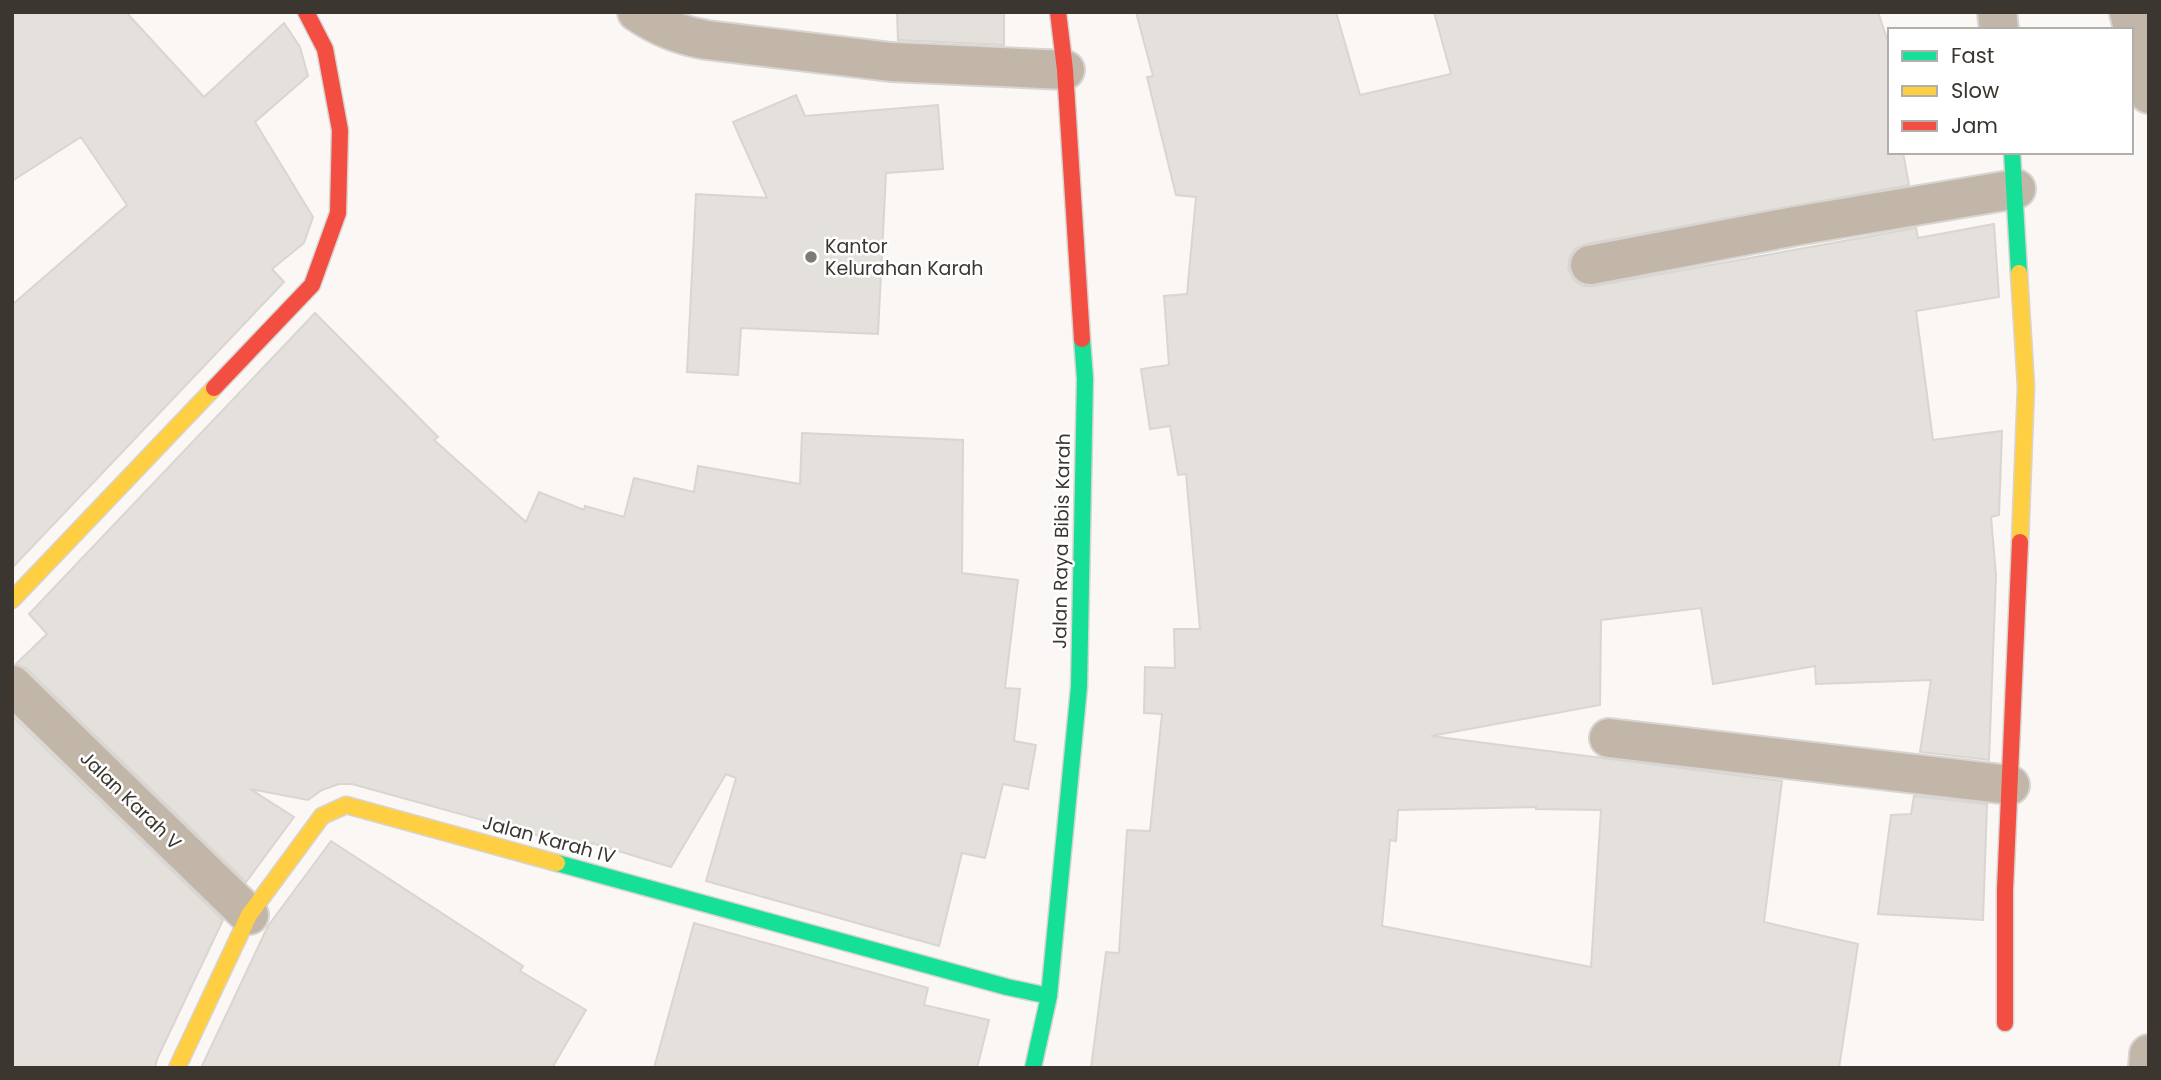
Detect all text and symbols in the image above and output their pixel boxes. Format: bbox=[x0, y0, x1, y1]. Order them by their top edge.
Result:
legend bbox=[1888, 28, 2133, 154]
text: Fast bbox=[1951, 41, 1994, 70]
text: Slow bbox=[1951, 76, 1999, 105]
text: Jam bbox=[1951, 111, 1998, 140]
place label: Kantor Kelurahan Karah bbox=[825, 233, 983, 282]
marker: Kantor Kelurahan Karah bbox=[803, 249, 819, 265]
street label: Jalan Raya Bibis Karah bbox=[1046, 433, 1077, 649]
street label: Jalan Karah V bbox=[74, 745, 188, 856]
street label: Jalan Karah IV bbox=[479, 809, 618, 870]

